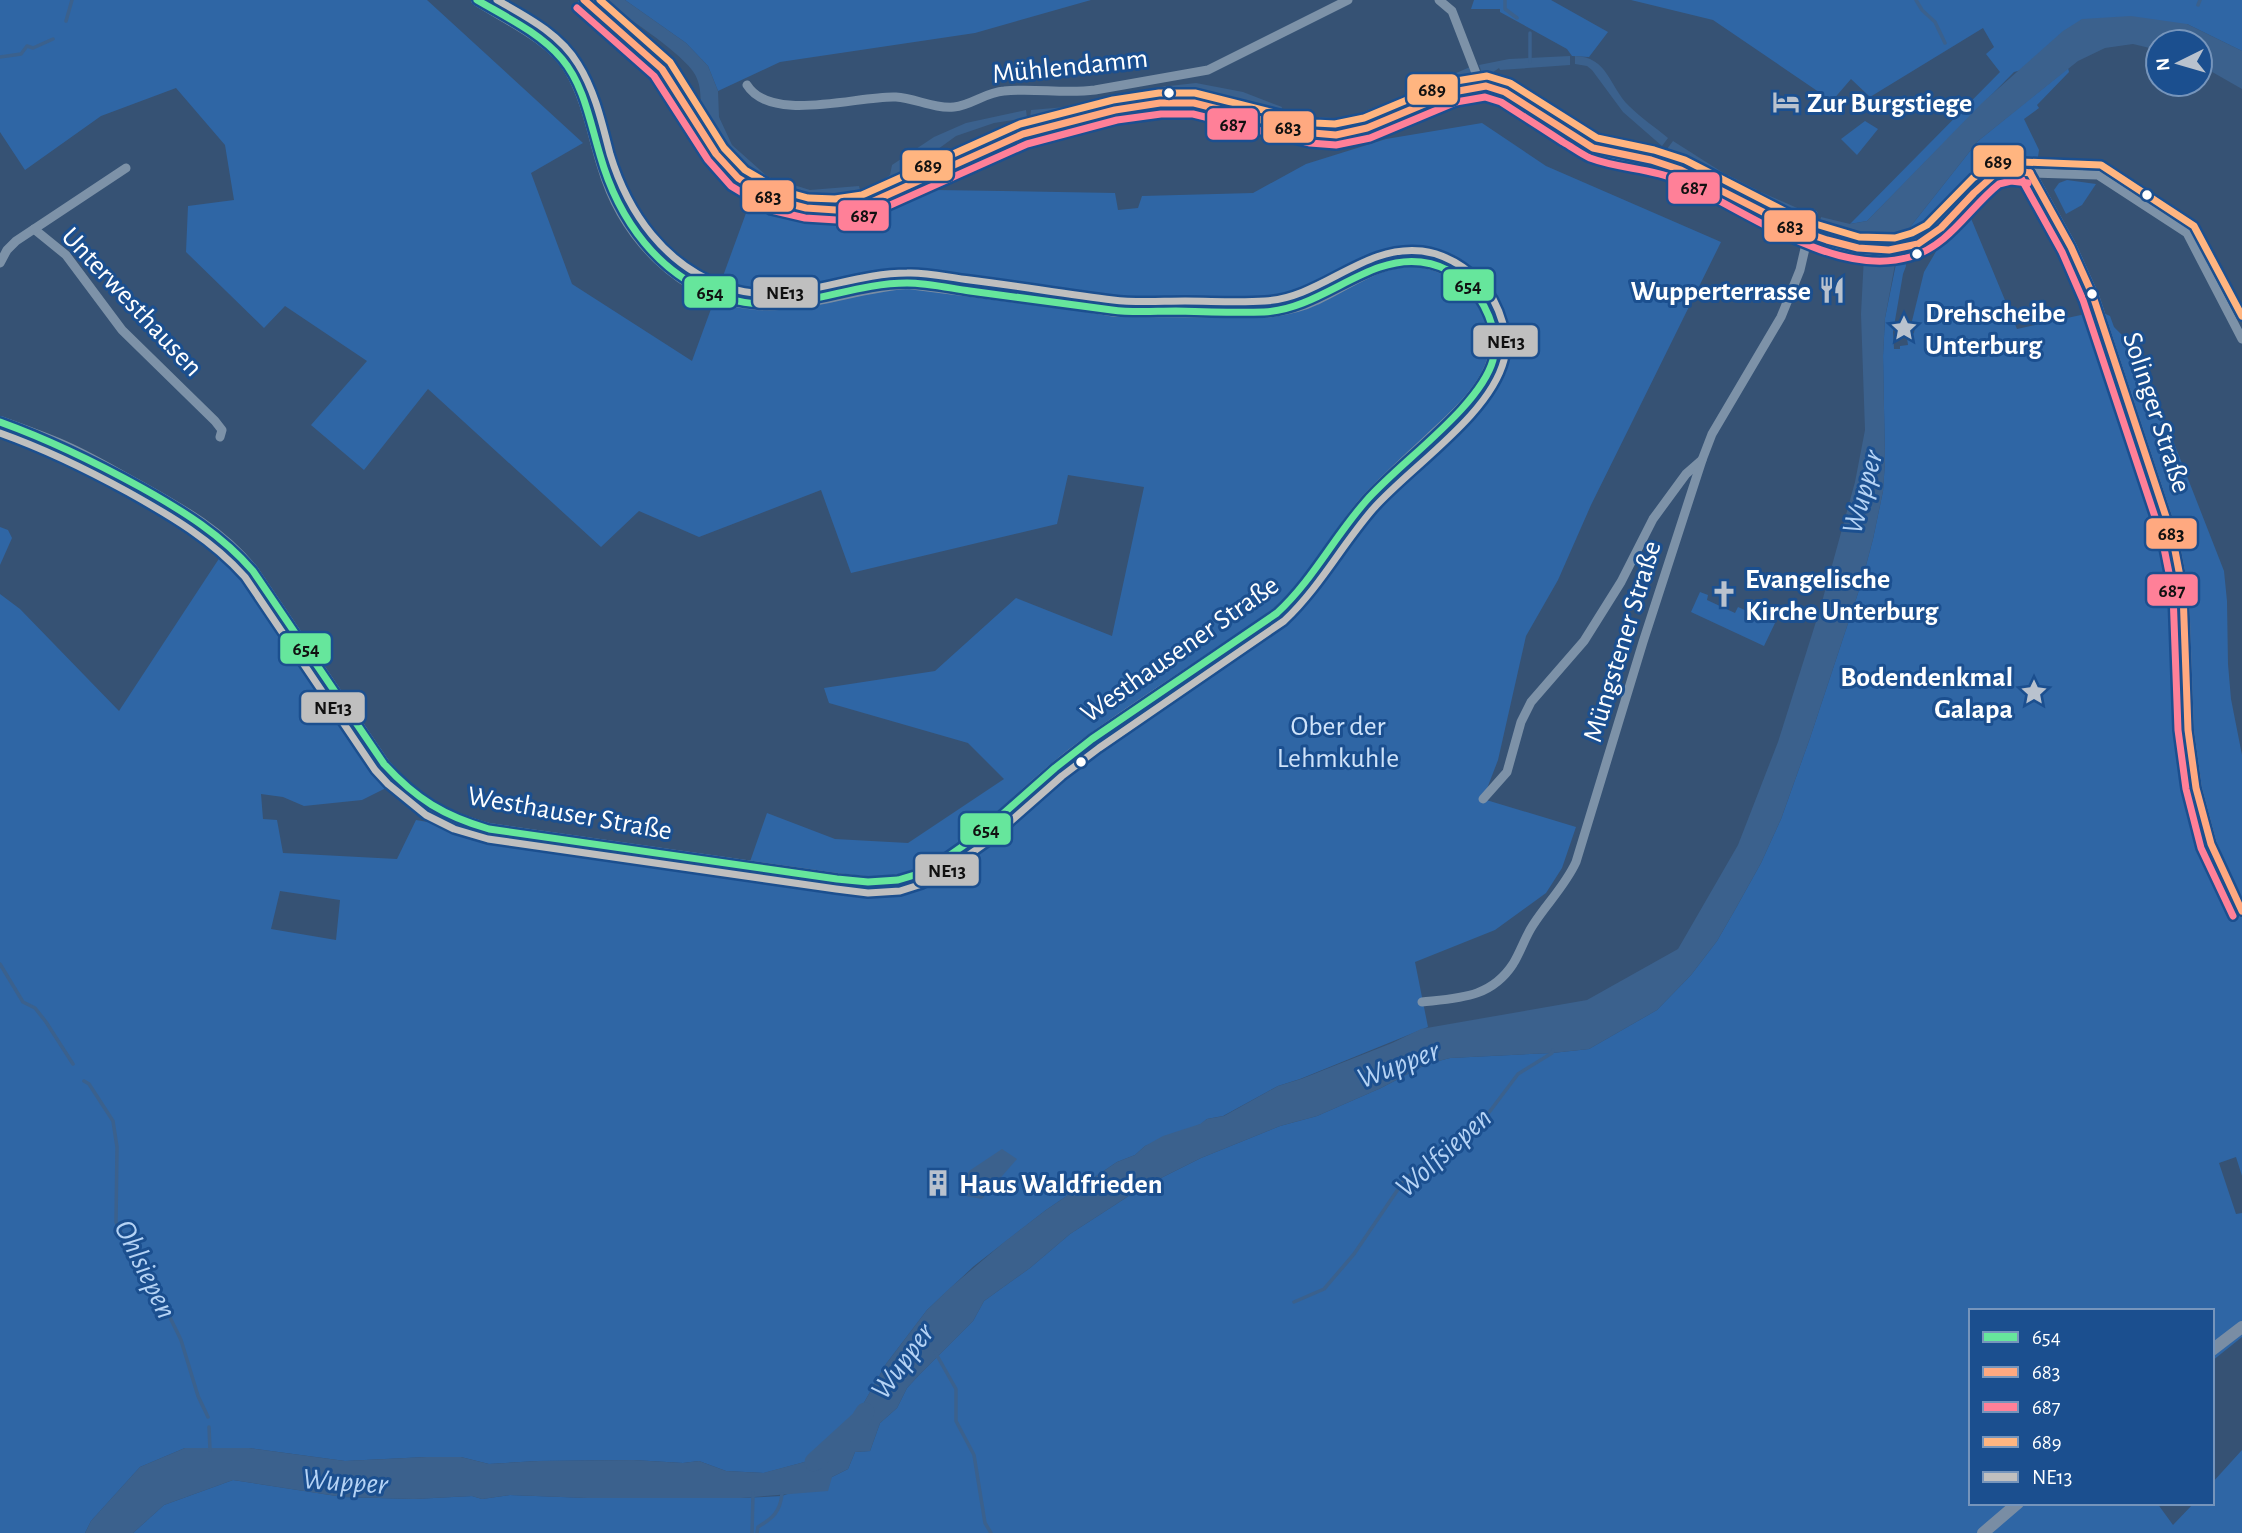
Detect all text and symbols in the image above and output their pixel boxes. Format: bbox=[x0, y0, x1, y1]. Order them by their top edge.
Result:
north arrow bbox=[2144, 28, 2214, 98]
street label: Mühlendamm bbox=[991, 45, 1149, 89]
text: N bbox=[2154, 57, 2174, 72]
line badge: 689 bbox=[1406, 73, 1459, 106]
text: 689 bbox=[1418, 81, 1446, 100]
unlabelled marker bbox=[1162, 86, 1176, 100]
hotel icon: Zur Burgstiege bbox=[1771, 87, 1801, 117]
place label: Zur Burgstiege bbox=[1807, 90, 1972, 118]
line badge: 687 bbox=[1206, 107, 1259, 141]
line badge: 683 bbox=[1262, 110, 1315, 144]
text: 687 bbox=[1220, 116, 1246, 135]
text: 683 bbox=[1275, 119, 1301, 138]
line badge: 689 bbox=[1972, 144, 2025, 178]
line badge: 689 bbox=[901, 149, 954, 182]
text: 689 bbox=[1984, 153, 2012, 172]
text: 689 bbox=[914, 157, 942, 176]
line badge: 687 bbox=[1667, 171, 1721, 205]
line badge: 683 bbox=[741, 179, 795, 213]
text: 687 bbox=[1681, 179, 1707, 198]
text: 683 bbox=[755, 188, 781, 207]
unlabelled marker bbox=[2140, 188, 2154, 202]
line badge: 687 bbox=[837, 199, 890, 232]
text: 687 bbox=[851, 207, 877, 226]
line badge: 683 bbox=[1763, 209, 1817, 243]
text: 683 bbox=[1777, 218, 1803, 237]
street label: Unterwesthausen bbox=[56, 222, 207, 382]
unlabelled marker bbox=[1910, 247, 1924, 261]
line badge: 654 bbox=[1442, 268, 1495, 302]
line badge: 654 bbox=[683, 275, 737, 309]
restaurant icon: Wupperterrasse bbox=[1817, 275, 1847, 305]
line badge: NE13 bbox=[752, 276, 819, 309]
text: 654 bbox=[1455, 277, 1482, 296]
place label: Wupperterrasse bbox=[1630, 278, 1811, 306]
text: 654 bbox=[697, 284, 724, 303]
text: NE13 bbox=[766, 284, 804, 303]
unlabelled marker bbox=[2085, 287, 2099, 301]
place label: Drehscheibe Unterburg bbox=[1925, 300, 2066, 360]
place icon: Drehscheibe Unterburg bbox=[1889, 313, 1919, 343]
line badge: NE13 bbox=[1472, 324, 1539, 358]
street label: Solinger Straße bbox=[2117, 329, 2195, 496]
text: NE13 bbox=[1487, 333, 1525, 352]
water label: Wupper bbox=[1837, 446, 1889, 537]
line badge: 683 bbox=[2145, 517, 2198, 550]
text: 683 bbox=[2158, 525, 2184, 544]
street label: Müngstener Straße bbox=[1579, 538, 1667, 745]
place label: Evangelische Kirche Unterburg bbox=[1745, 566, 1939, 626]
street label: Westhausener Straße bbox=[1076, 571, 1284, 728]
line badge: 687 bbox=[2146, 573, 2199, 607]
church icon: Evangelische Kirche Unterburg bbox=[1709, 579, 1739, 609]
text: 687 bbox=[2159, 582, 2185, 601]
line badge: 654 bbox=[279, 632, 332, 665]
text: 654 bbox=[293, 640, 320, 659]
place label: Bodendenkmal Galapa bbox=[1840, 664, 2013, 724]
place icon: Bodendenkmal Galapa bbox=[2019, 677, 2049, 707]
line badge: NE13 bbox=[300, 691, 366, 724]
text: NE13 bbox=[314, 699, 352, 718]
park label: Ober der Lehmkuhle bbox=[1277, 713, 1399, 773]
unlabelled marker bbox=[1074, 755, 1088, 769]
street label: Westhauser Straße bbox=[465, 782, 674, 846]
line badge: 654 bbox=[959, 812, 1012, 846]
text: 654 bbox=[973, 821, 1000, 840]
line badge: NE13 bbox=[914, 853, 980, 887]
text: NE13 bbox=[928, 862, 966, 881]
water label: Wupper bbox=[1353, 1035, 1445, 1094]
water label: Wolfsiepen bbox=[1390, 1102, 1497, 1203]
building icon: Haus Waldfrieden bbox=[923, 1168, 953, 1198]
place label: Haus Waldfrieden bbox=[959, 1171, 1163, 1199]
water label: Ohlsiepen bbox=[108, 1215, 182, 1324]
legend bbox=[1969, 1309, 2214, 1505]
water label: Wupper bbox=[866, 1317, 941, 1405]
text: 654 bbox=[2032, 1327, 2061, 1348]
text: 683 bbox=[2032, 1362, 2060, 1383]
text: 687 bbox=[2032, 1397, 2061, 1418]
text: 689 bbox=[2032, 1432, 2062, 1453]
water label: Wupper bbox=[301, 1464, 390, 1500]
text: NE13 bbox=[2032, 1467, 2072, 1488]

